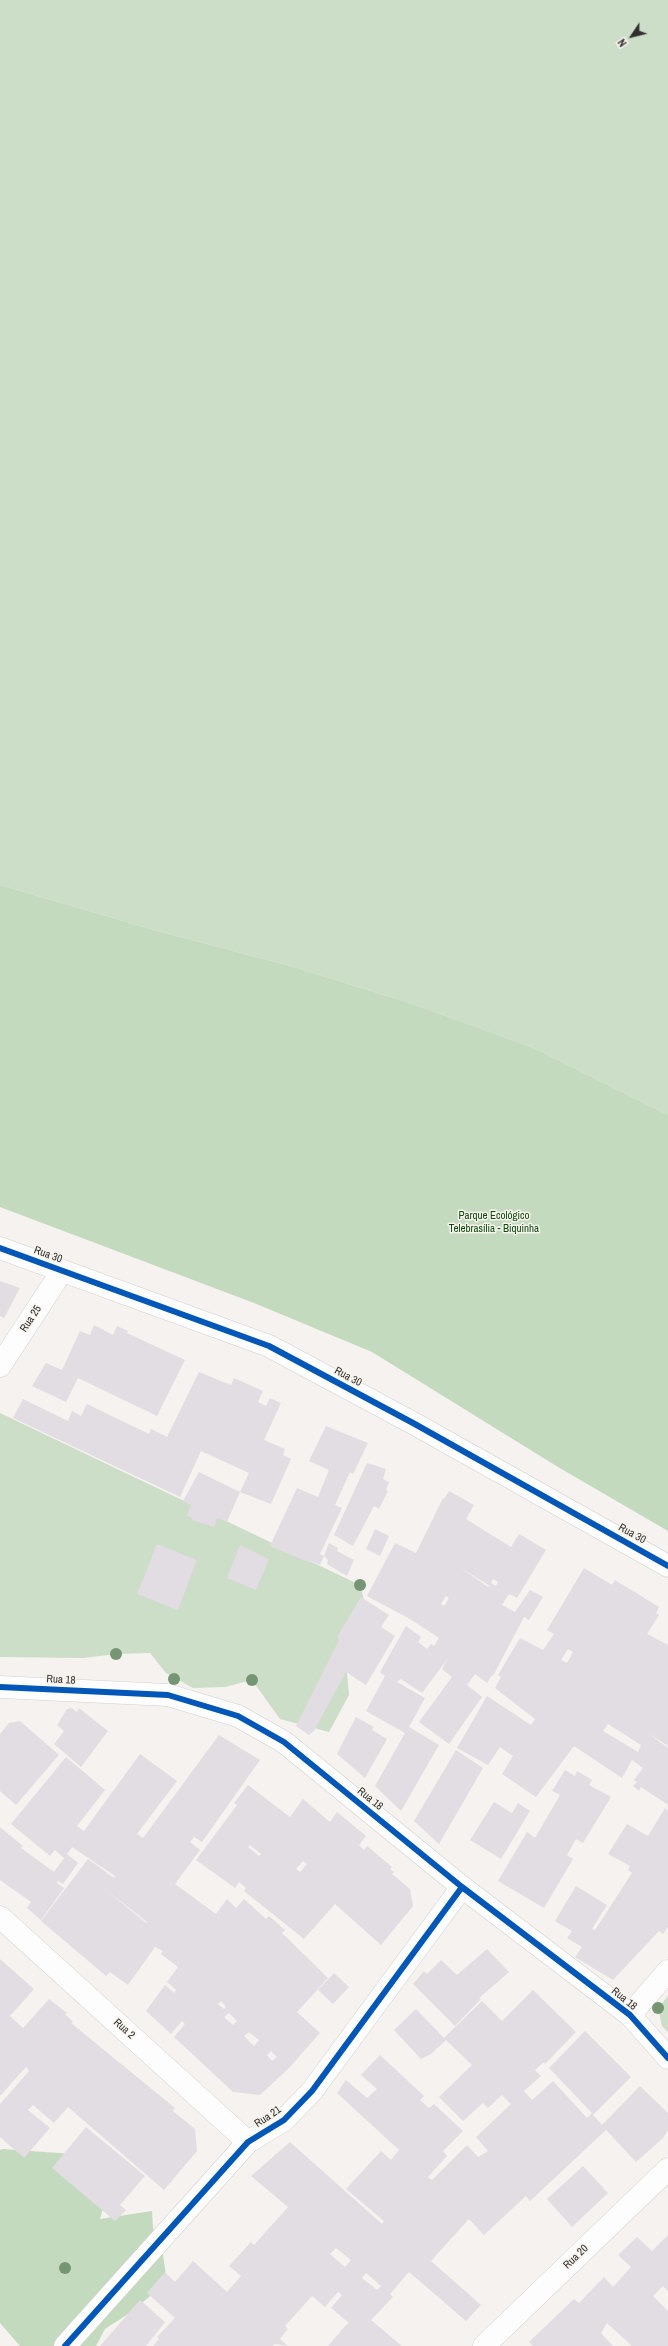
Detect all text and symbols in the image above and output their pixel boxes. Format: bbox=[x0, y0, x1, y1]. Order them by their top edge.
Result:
north arrow bbox=[612, 16, 652, 56]
text: N bbox=[615, 36, 630, 50]
park label: Parque Ecológico Telebrasília - Biquinha bbox=[449, 1209, 539, 1235]
street label: Rua 30 bbox=[32, 1244, 64, 1266]
street label: Rua 25 bbox=[18, 1303, 44, 1335]
street label: Rua 30 bbox=[332, 1364, 364, 1390]
street label: Rua 30 bbox=[616, 1521, 648, 1547]
street label: Rua 18 bbox=[46, 1673, 76, 1687]
street label: Rua 18 bbox=[355, 1785, 385, 1813]
street label: Rua 18 bbox=[609, 1985, 639, 2013]
street label: Rua 2 bbox=[111, 2016, 137, 2042]
street label: Rua 21 bbox=[252, 2103, 284, 2131]
street label: Rua 20 bbox=[561, 2242, 591, 2272]

